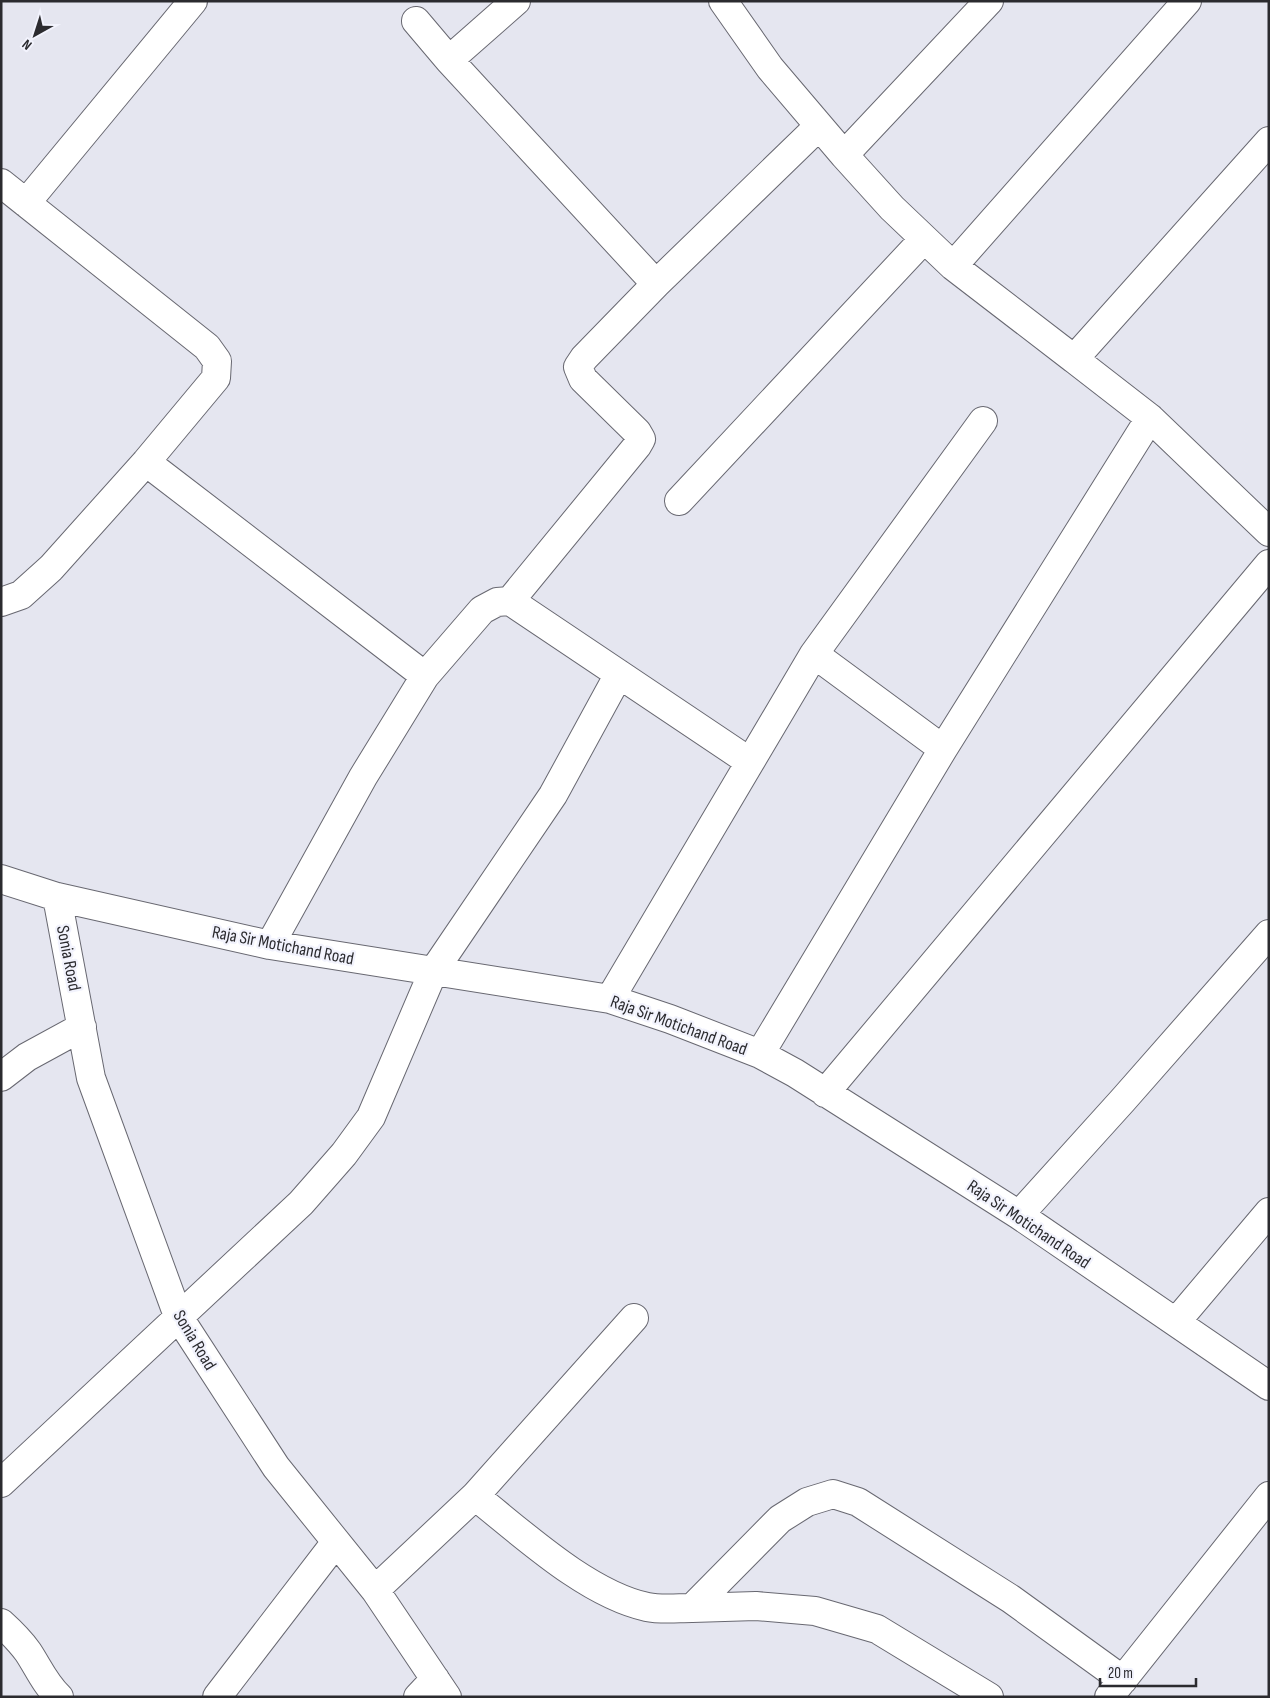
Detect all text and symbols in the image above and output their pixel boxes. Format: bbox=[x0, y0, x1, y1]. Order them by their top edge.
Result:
north arrow bbox=[10, 10, 60, 60]
text: N bbox=[19, 36, 35, 54]
street label: Raja Sir Motichand Road bbox=[210, 921, 356, 970]
street label: Sonia Road bbox=[52, 924, 85, 993]
street label: Raja Sir Motichand Road bbox=[608, 991, 750, 1060]
street label: Raja Sir Motichand Road bbox=[963, 1175, 1094, 1273]
street label: Sonia Road bbox=[169, 1307, 221, 1374]
scale bar bbox=[1100, 1656, 1196, 1688]
text: 20 m bbox=[1108, 1664, 1133, 1683]

